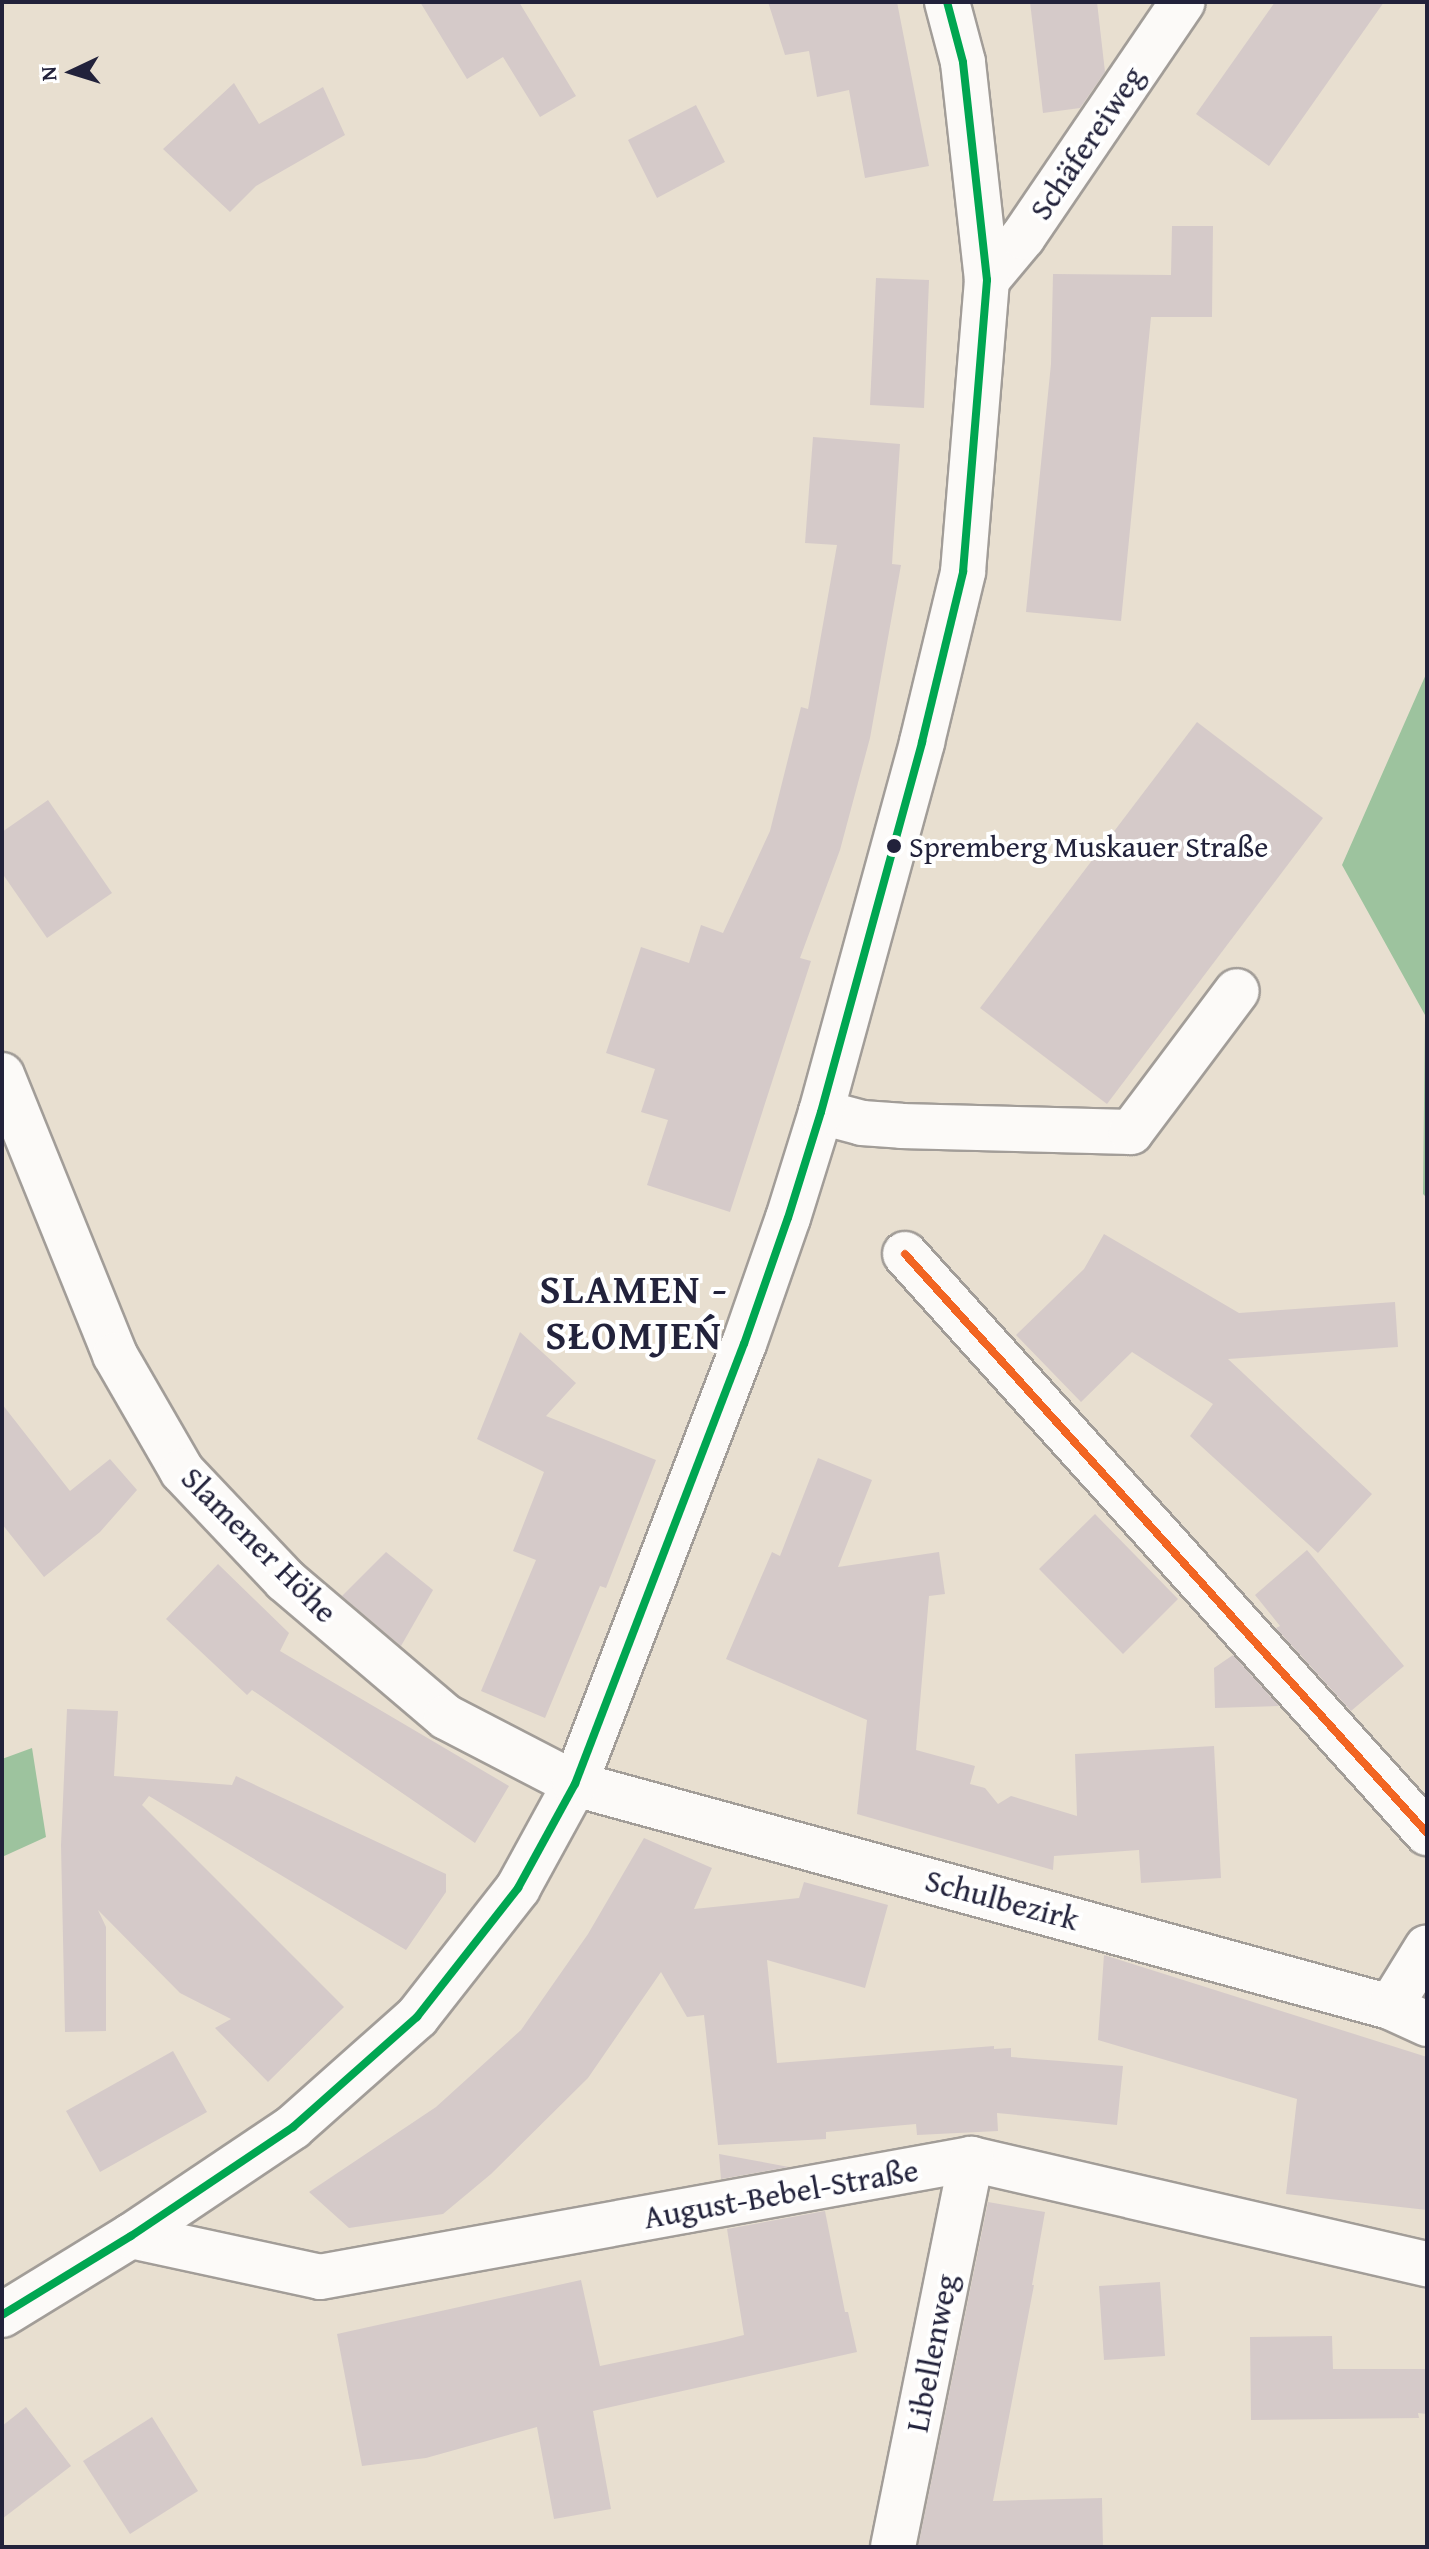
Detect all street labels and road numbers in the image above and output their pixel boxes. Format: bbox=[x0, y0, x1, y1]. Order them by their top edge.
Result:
street label: Schäfereiweg bbox=[1021, 59, 1153, 227]
street label: Slamener Höhe bbox=[173, 1459, 345, 1631]
street label: Schulbezirk bbox=[921, 1861, 1083, 1939]
street label: August-Bebel-Straße bbox=[641, 2151, 921, 2237]
street label: Libellenweg bbox=[898, 2271, 966, 2435]

